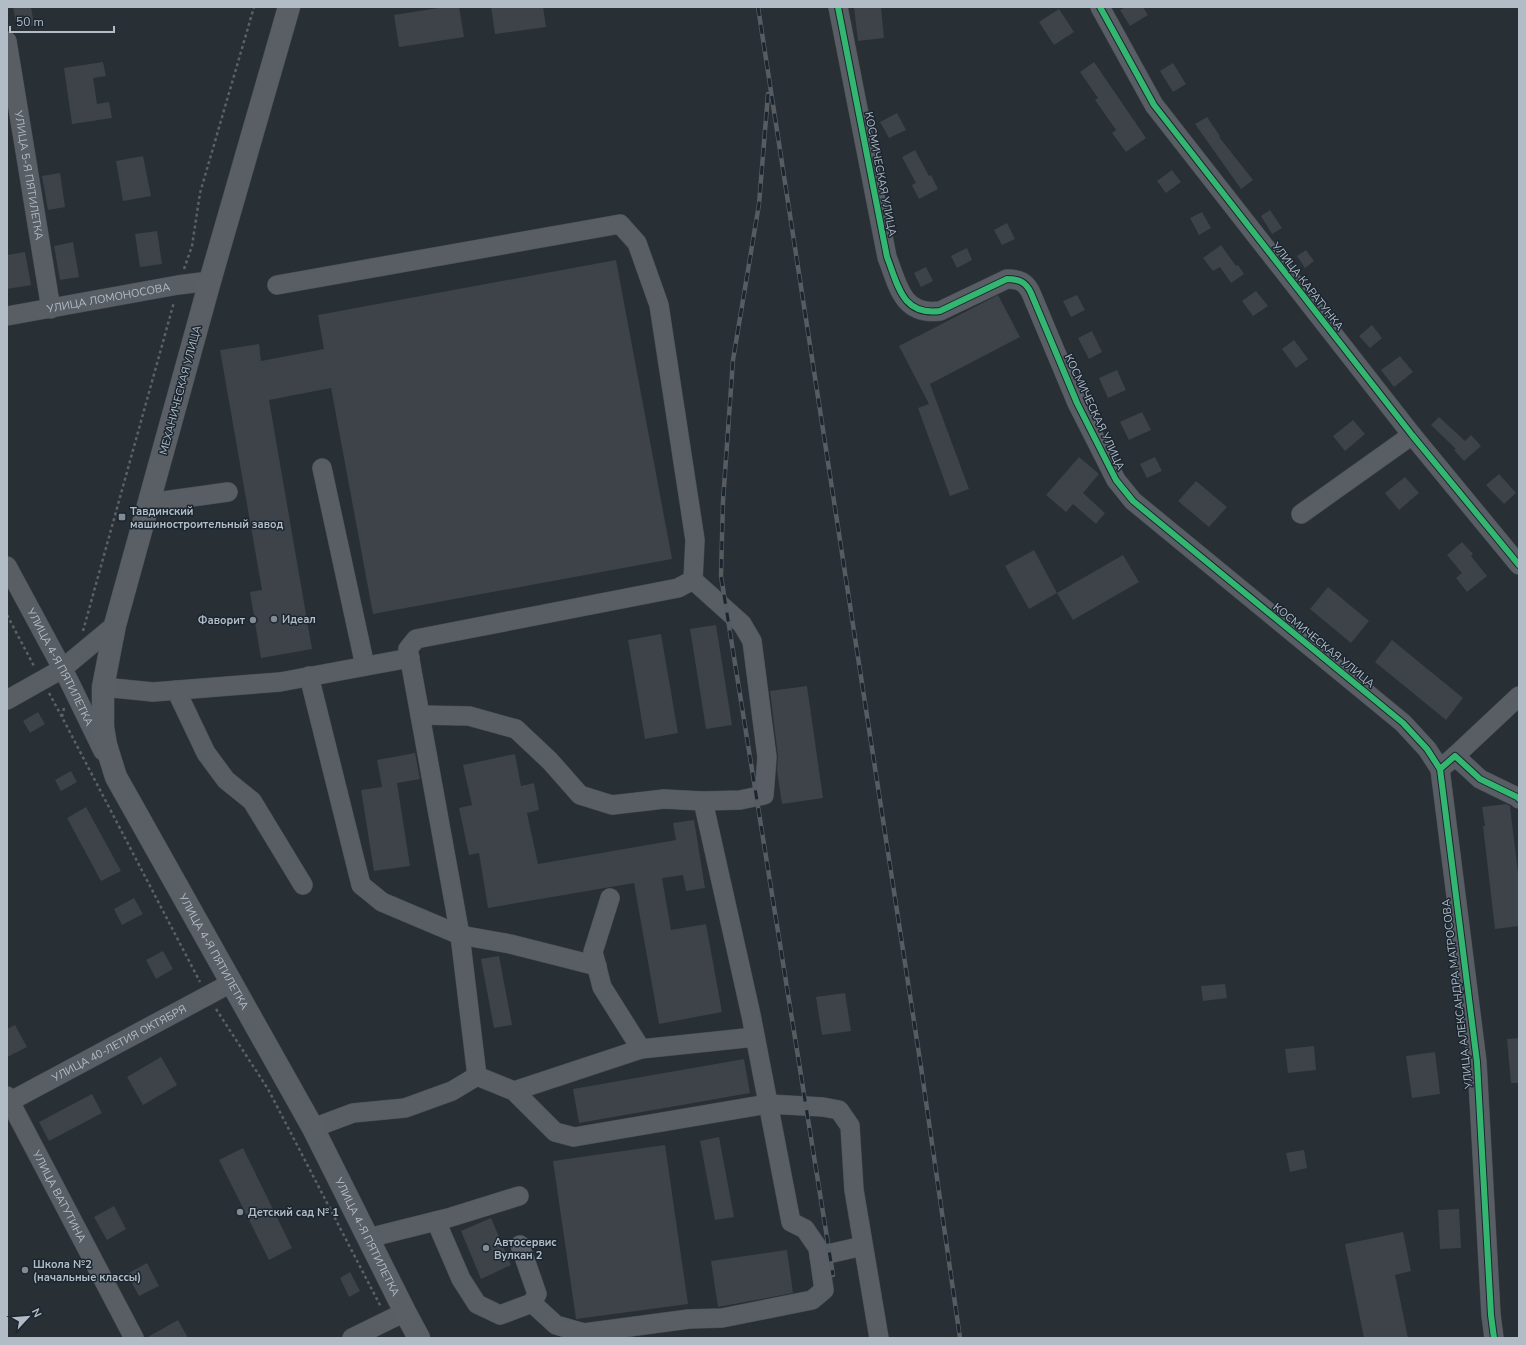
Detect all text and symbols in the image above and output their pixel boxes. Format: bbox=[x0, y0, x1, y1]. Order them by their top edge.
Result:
scale bar bbox=[10, 8, 114, 34]
text: 50 m bbox=[16, 14, 44, 30]
street label: УЛИЦА 5-Я ПЯТИЛЕТКА bbox=[10, 109, 47, 241]
street label: КОСМИЧЕСКАЯ УЛИЦА bbox=[861, 110, 900, 238]
street label: УЛИЦА КАРАТУНКА bbox=[1268, 238, 1347, 333]
street label: УЛИЦА ЛОМОНОСОВА bbox=[44, 280, 171, 317]
street label: МЕХАНИЧЕСКАЯ УЛИЦА bbox=[156, 324, 205, 457]
street label: КОСМИЧЕСКАЯ УЛИЦА bbox=[1061, 352, 1128, 473]
place label: Тавдинский машиностроительный завод bbox=[130, 504, 283, 532]
marker: Тавдинский машиностроительный завод bbox=[117, 512, 127, 522]
street label: КОСМИЧЕСКАЯ УЛИЦА bbox=[1270, 600, 1378, 691]
street label: УЛИЦА 4-Я ПЯТИЛЕТКА bbox=[23, 605, 97, 728]
place label: Идеал bbox=[282, 612, 316, 627]
place label: Фаворит bbox=[198, 613, 246, 628]
marker: Идеал bbox=[269, 614, 279, 624]
marker: Фаворит bbox=[248, 615, 258, 625]
street label: УЛИЦА 4-Я ПЯТИЛЕТКА bbox=[174, 890, 252, 1012]
street label: УЛИЦА АЛЕКСАНДРА МАТРОСОВА bbox=[1438, 898, 1477, 1091]
street label: УЛИЦА 40-ЛЕТИЯ ОКТЯБРЯ bbox=[48, 1001, 189, 1086]
street label: УЛИЦА ВАТУТИНА bbox=[28, 1147, 89, 1245]
street label: УЛИЦА 4-Я ПЯТИЛЕТКА bbox=[330, 1174, 403, 1299]
place label: Детский сад № 1 bbox=[248, 1205, 339, 1220]
marker: Детский сад № 1 bbox=[235, 1207, 245, 1217]
place label: Автосервис Вулкан 2 bbox=[494, 1235, 557, 1263]
marker: Автосервис Вулкан 2 bbox=[481, 1243, 491, 1253]
place label: Школа №2 (начальные классы) bbox=[33, 1257, 141, 1285]
marker: Школа №2 (начальные классы) bbox=[20, 1265, 30, 1275]
north arrow bbox=[8, 1297, 48, 1337]
text: N bbox=[28, 1306, 45, 1320]

